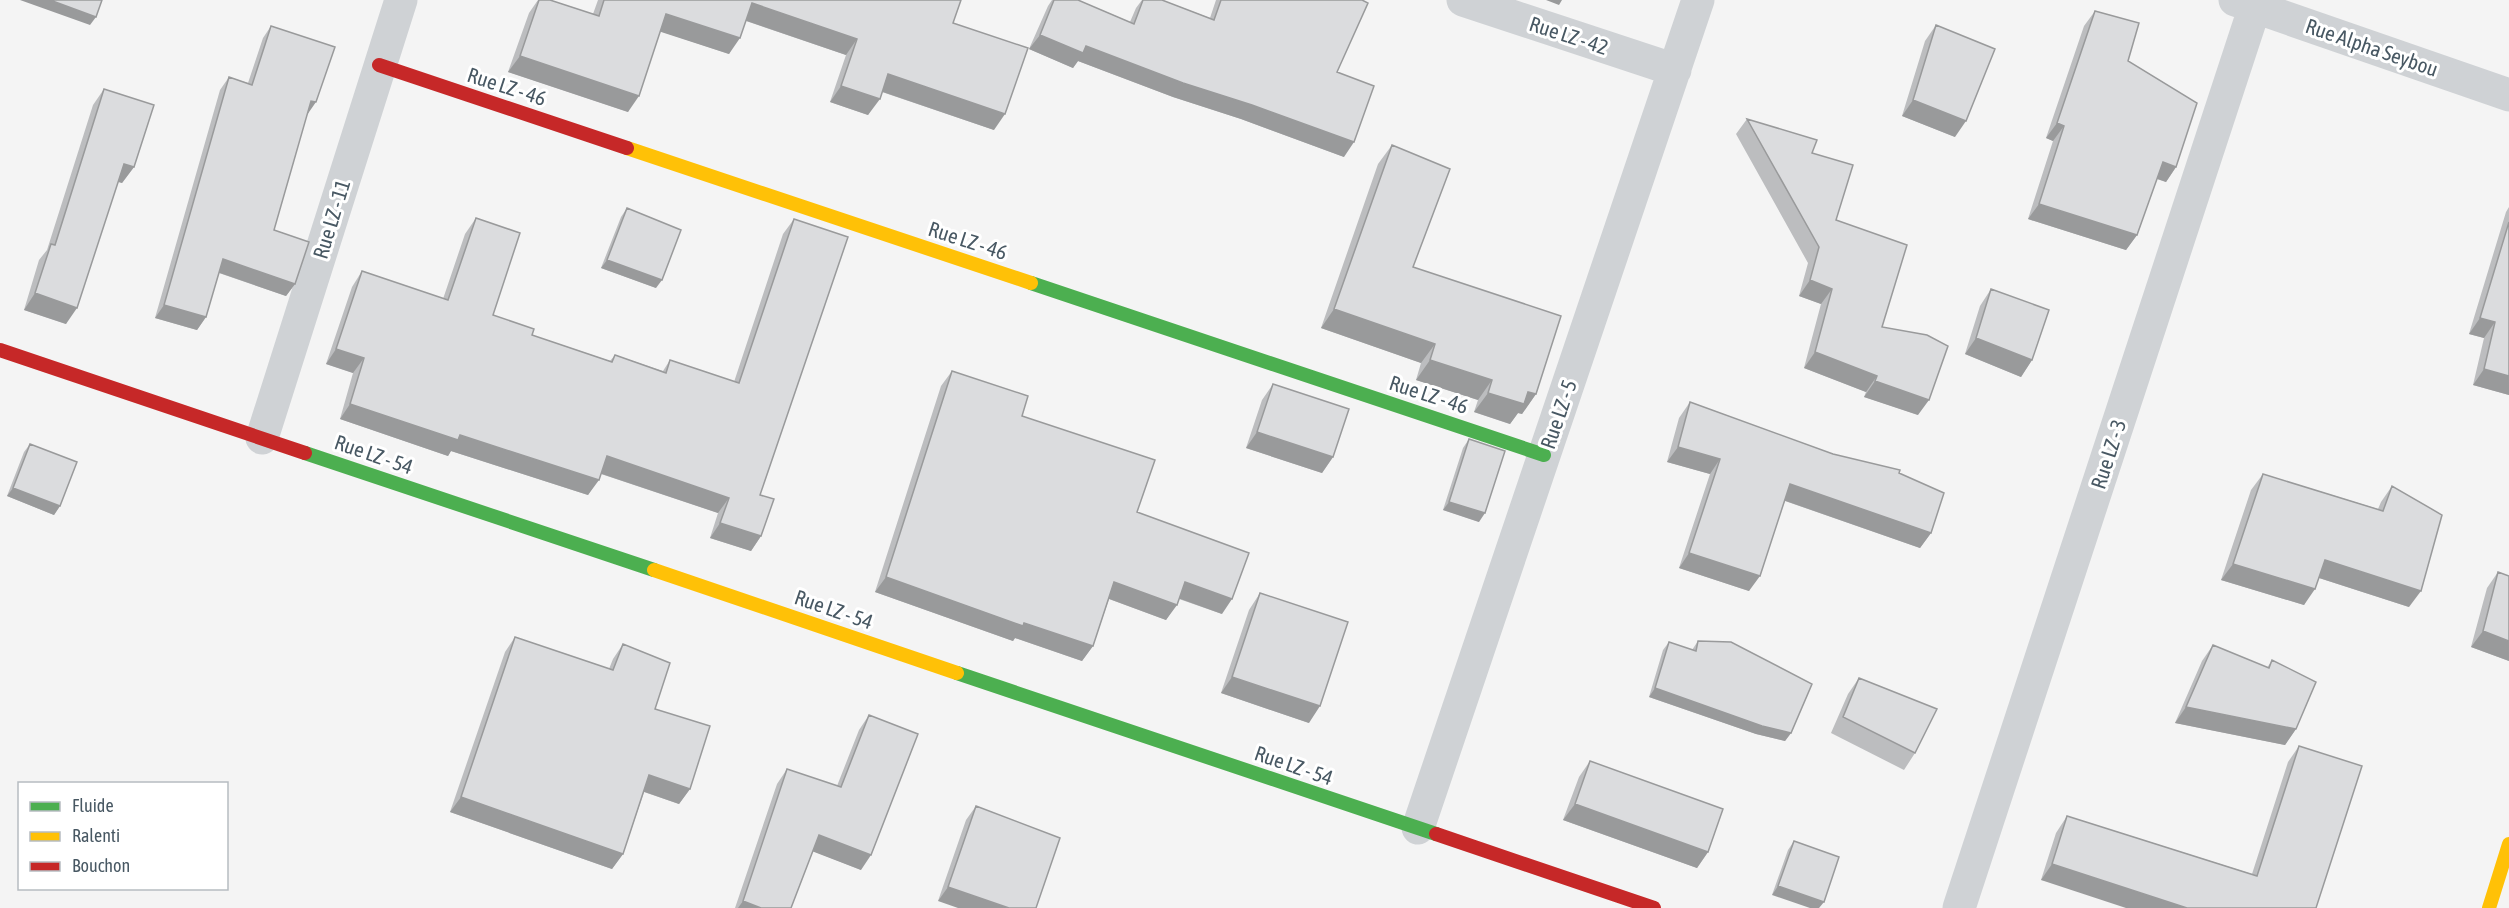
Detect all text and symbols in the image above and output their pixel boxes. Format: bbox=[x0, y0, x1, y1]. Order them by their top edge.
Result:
street label: Rue LZ - 42 bbox=[1527, 11, 1611, 59]
street label: Rue Alpha Seybou bbox=[2303, 13, 2441, 81]
street label: Rue LZ - 46 bbox=[465, 62, 550, 110]
street label: Rue LZ - 11 bbox=[308, 177, 354, 261]
street label: Rue LZ - 46 bbox=[926, 216, 1011, 264]
street label: Rue LZ - 46 bbox=[1387, 370, 1472, 418]
street label: Rue LZ - 5 bbox=[1535, 376, 1581, 452]
street label: Rue LZ - 3 bbox=[2086, 416, 2130, 492]
street label: Rue LZ - 54 bbox=[332, 429, 417, 479]
street label: Rue LZ - 54 bbox=[792, 584, 877, 634]
street label: Rue LZ - 54 bbox=[1252, 740, 1337, 790]
legend bbox=[18, 782, 228, 890]
text: Fluide bbox=[72, 795, 114, 816]
text: Ralenti bbox=[72, 825, 120, 846]
text: Bouchon bbox=[72, 855, 130, 876]

